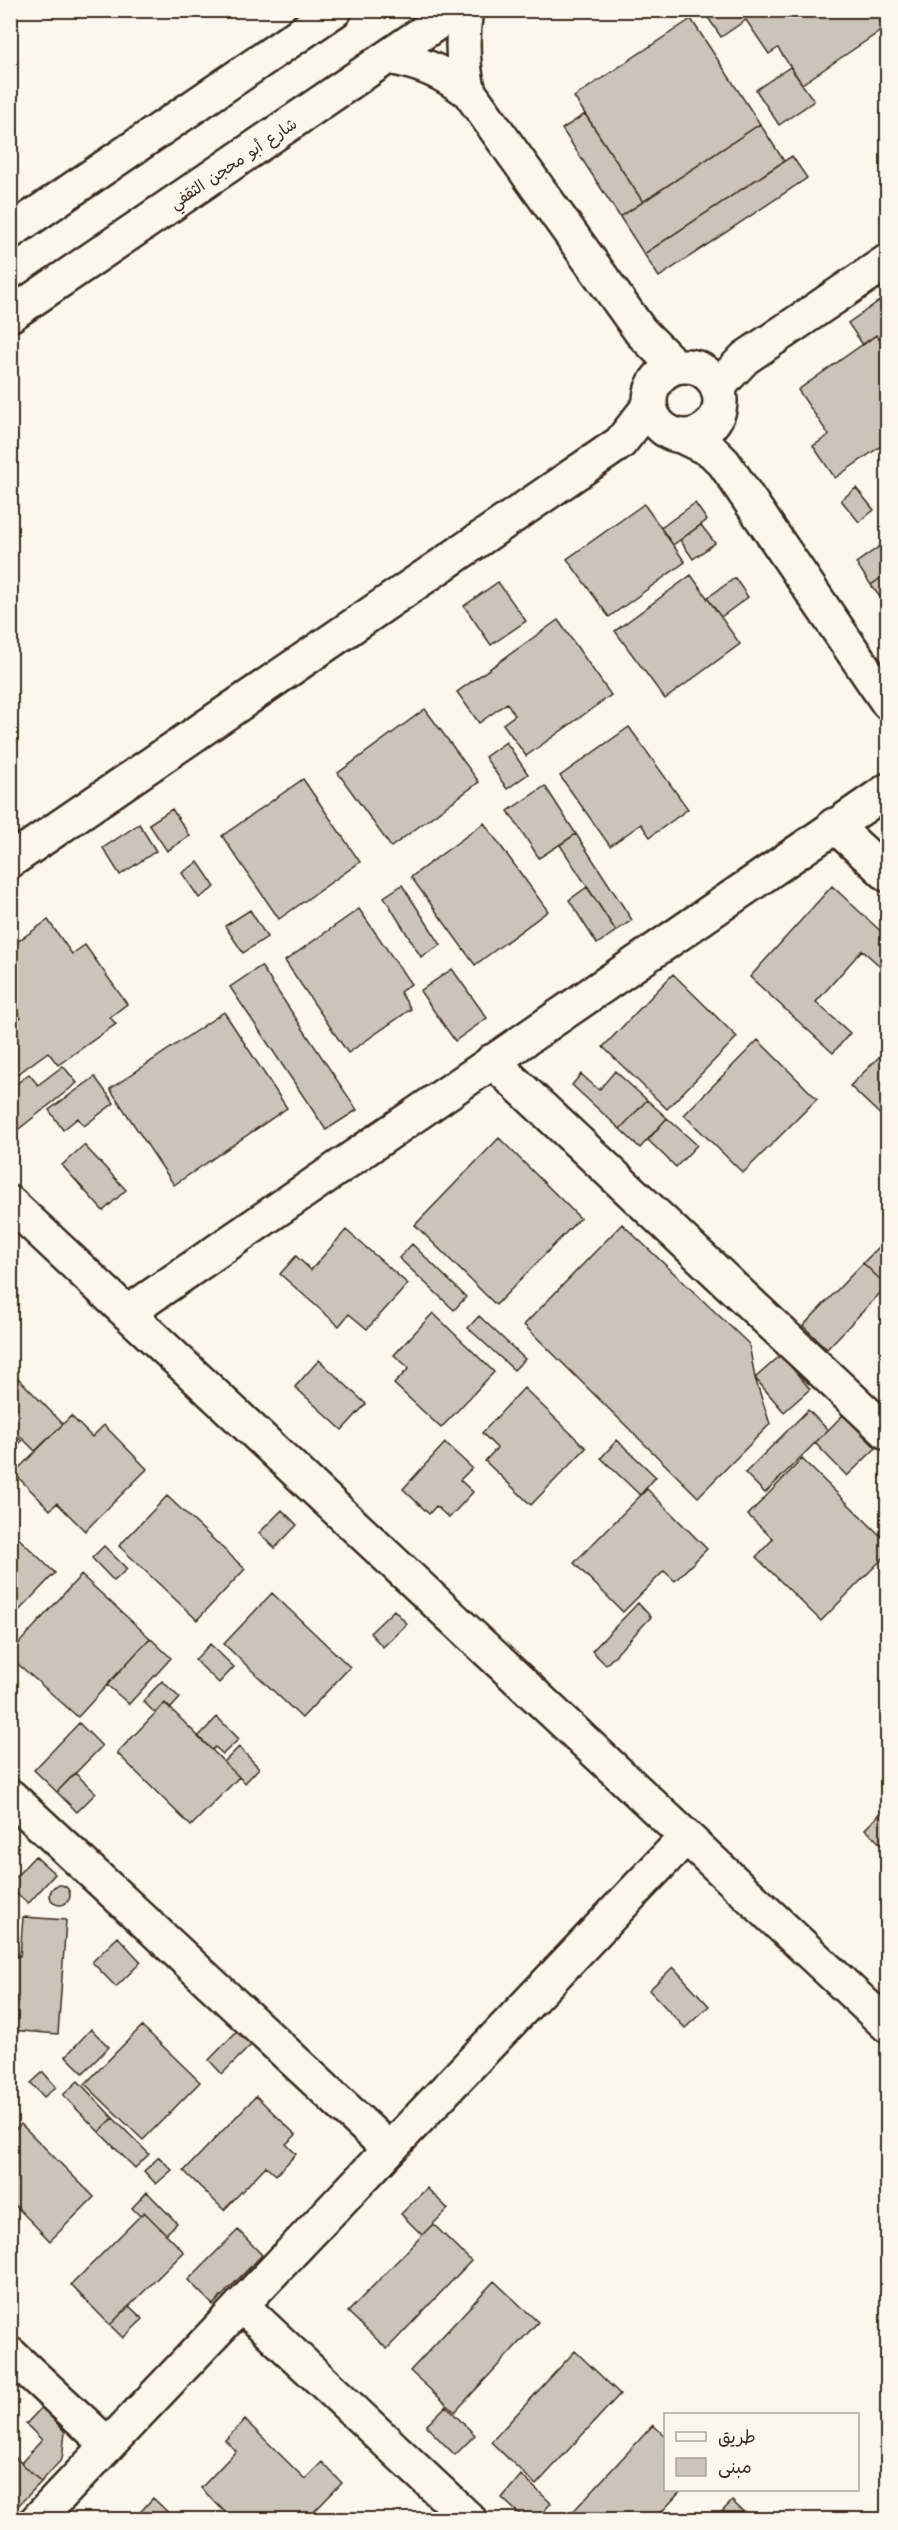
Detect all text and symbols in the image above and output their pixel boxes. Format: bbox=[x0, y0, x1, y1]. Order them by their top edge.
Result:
street label: شارع أبو محجن الثقفي bbox=[165, 112, 303, 217]
legend bbox=[664, 2413, 859, 2491]
text: طريق bbox=[718, 2424, 756, 2453]
text: مبنى bbox=[718, 2454, 752, 2483]

